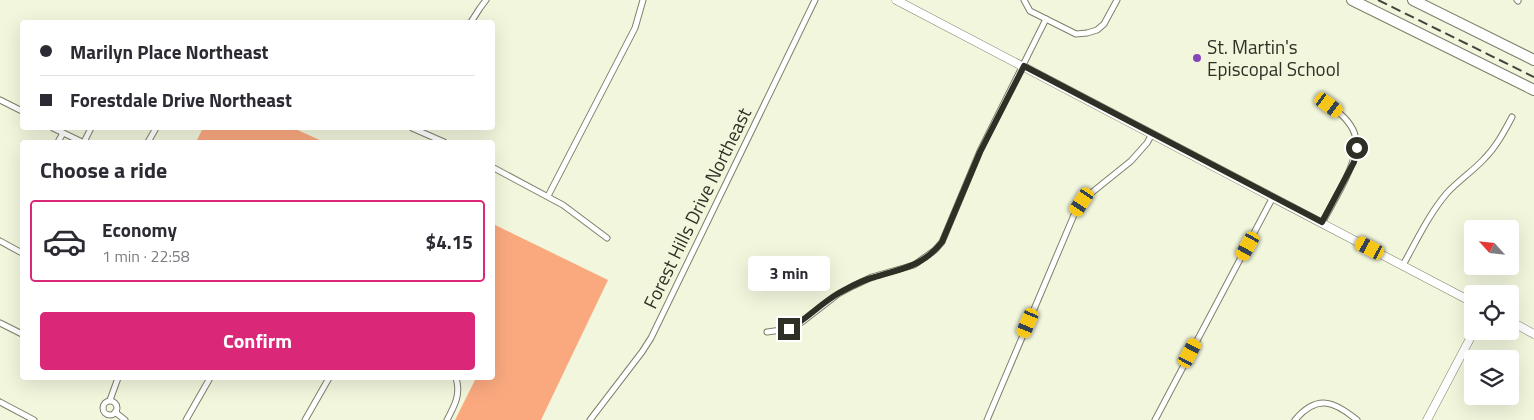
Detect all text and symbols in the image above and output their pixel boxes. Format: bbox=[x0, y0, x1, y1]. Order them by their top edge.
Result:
place label: St. Martin's Episcopal School bbox=[1207, 32, 1340, 83]
text: Marilyn Place Northeast bbox=[70, 37, 269, 66]
marker: St. Martin's Episcopal School bbox=[1191, 52, 1203, 64]
text: Forestdale Drive Northeast bbox=[70, 85, 292, 114]
car bbox=[1312, 90, 1345, 120]
street label: Forest Hills Drive Northeast bbox=[635, 102, 758, 313]
route start bbox=[1346, 137, 1368, 159]
text: Choose a ride bbox=[40, 153, 167, 187]
car bbox=[1067, 185, 1096, 219]
text: Economy bbox=[102, 215, 177, 244]
icon: car bbox=[42, 219, 87, 264]
north arrow bbox=[1464, 220, 1519, 275]
map controls bbox=[1464, 220, 1519, 405]
text: $4.15 bbox=[426, 227, 473, 256]
car bbox=[1234, 229, 1261, 263]
car bbox=[1353, 234, 1386, 262]
text: 1 min · 22:58 bbox=[102, 244, 190, 268]
callout: 3 min bbox=[748, 256, 830, 292]
text: 3 min bbox=[770, 261, 808, 285]
button: locate bbox=[1464, 285, 1519, 340]
car bbox=[1015, 306, 1040, 340]
button: Confirm bbox=[40, 312, 475, 370]
route end bbox=[778, 318, 800, 340]
car bbox=[1176, 336, 1203, 370]
button: layers bbox=[1464, 350, 1519, 405]

